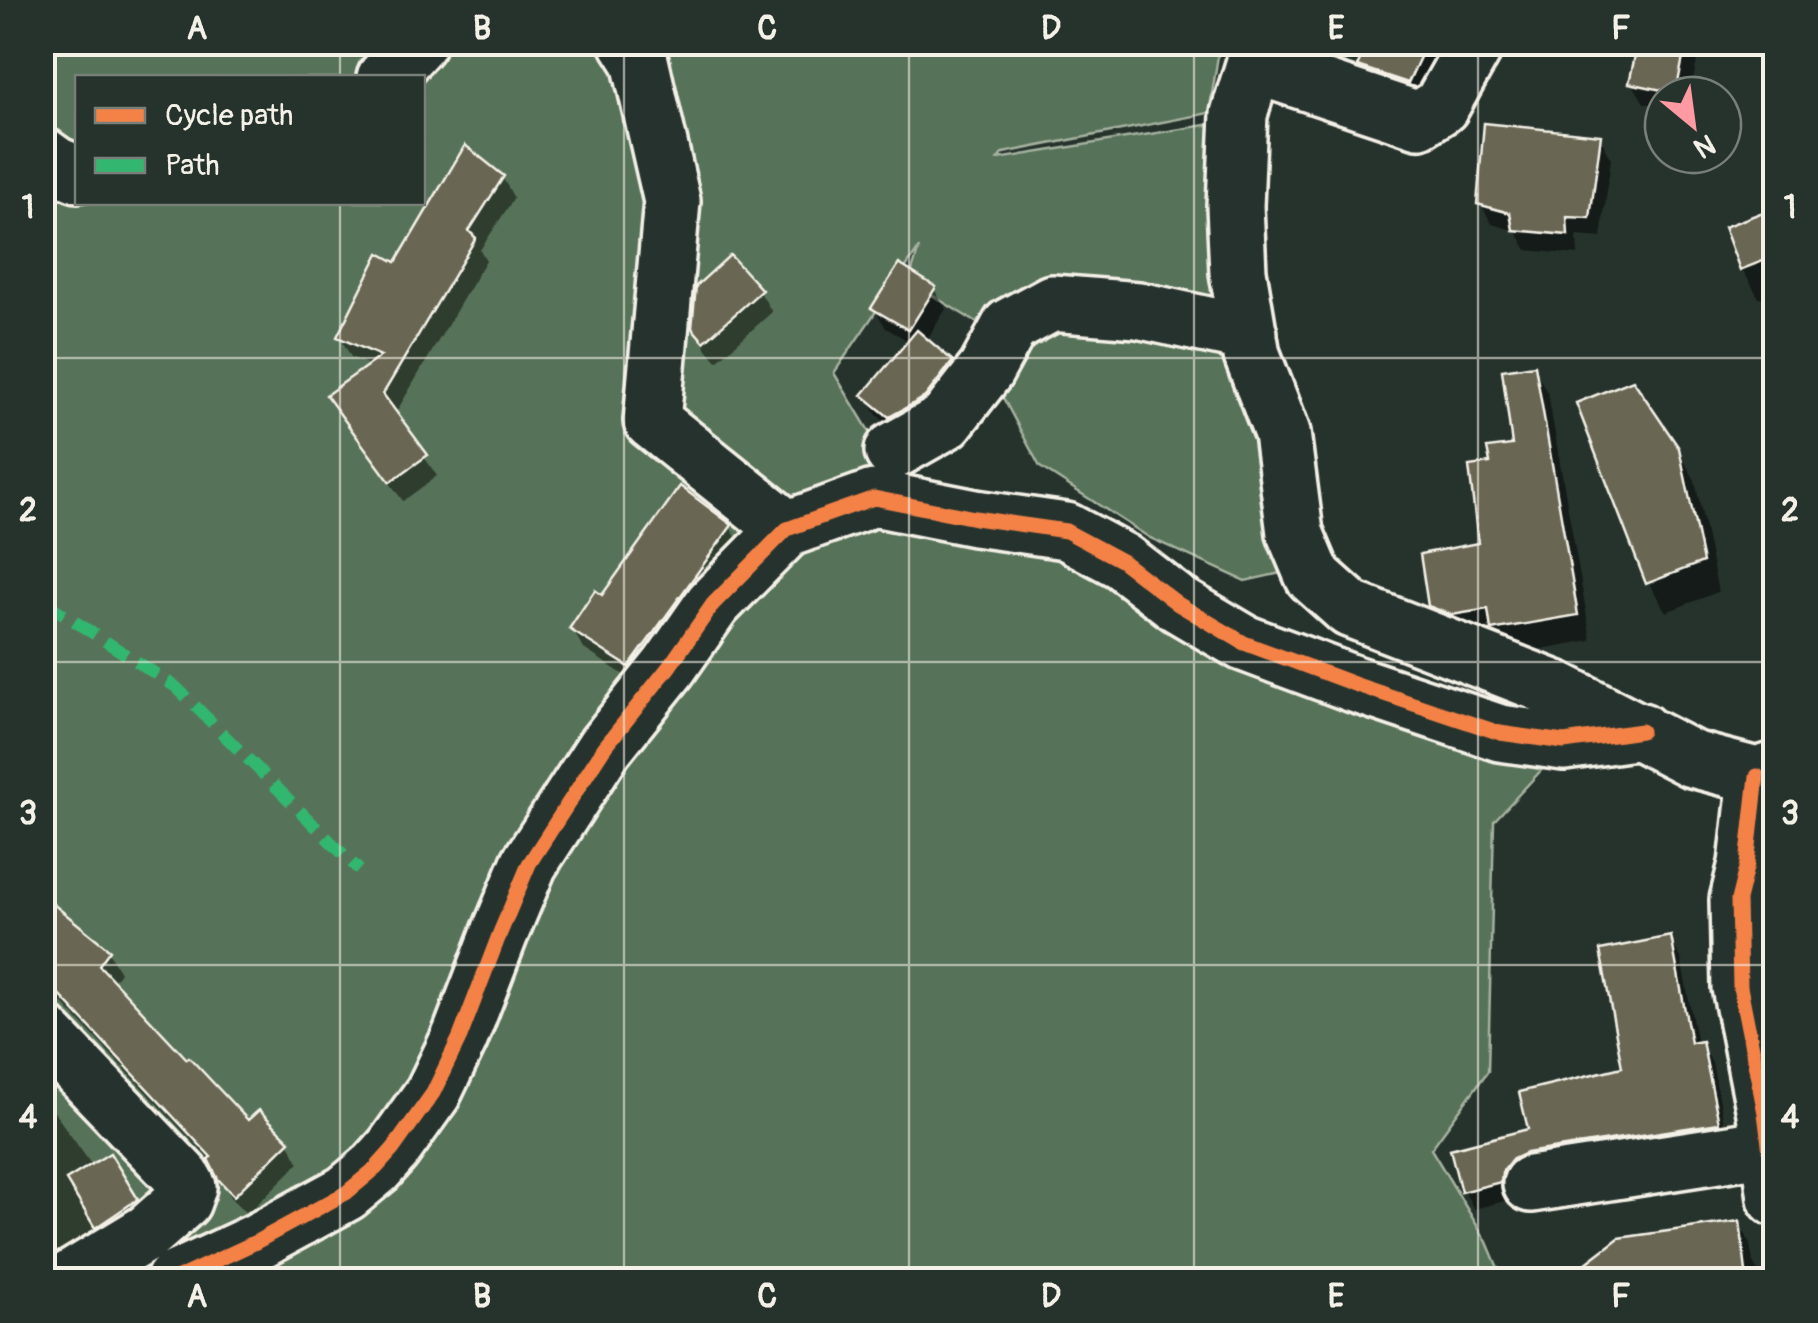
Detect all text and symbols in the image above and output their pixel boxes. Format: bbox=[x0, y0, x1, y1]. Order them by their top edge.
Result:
text: A bbox=[187, 9, 208, 49]
text: B bbox=[473, 9, 491, 49]
text: C bbox=[757, 9, 777, 49]
text: D bbox=[1041, 9, 1061, 49]
text: E bbox=[1328, 9, 1345, 49]
text: F bbox=[1611, 9, 1631, 49]
legend bbox=[75, 75, 425, 205]
north arrow bbox=[1643, 75, 1743, 175]
text: Cycle path bbox=[165, 97, 293, 134]
text: N bbox=[1688, 126, 1721, 165]
text: Path bbox=[165, 147, 220, 184]
text: 1 bbox=[22, 188, 34, 228]
text: 1 bbox=[1784, 188, 1796, 228]
text: 2 bbox=[19, 491, 37, 531]
text: 2 bbox=[1781, 491, 1799, 531]
text: 3 bbox=[19, 794, 37, 834]
text: 3 bbox=[1781, 794, 1799, 834]
text: 4 bbox=[19, 1098, 38, 1138]
text: 4 bbox=[1781, 1098, 1800, 1138]
text: A bbox=[187, 1277, 208, 1317]
text: B bbox=[473, 1277, 491, 1317]
text: C bbox=[757, 1277, 777, 1317]
text: D bbox=[1041, 1277, 1061, 1317]
text: E bbox=[1328, 1277, 1345, 1317]
text: F bbox=[1611, 1277, 1631, 1317]

